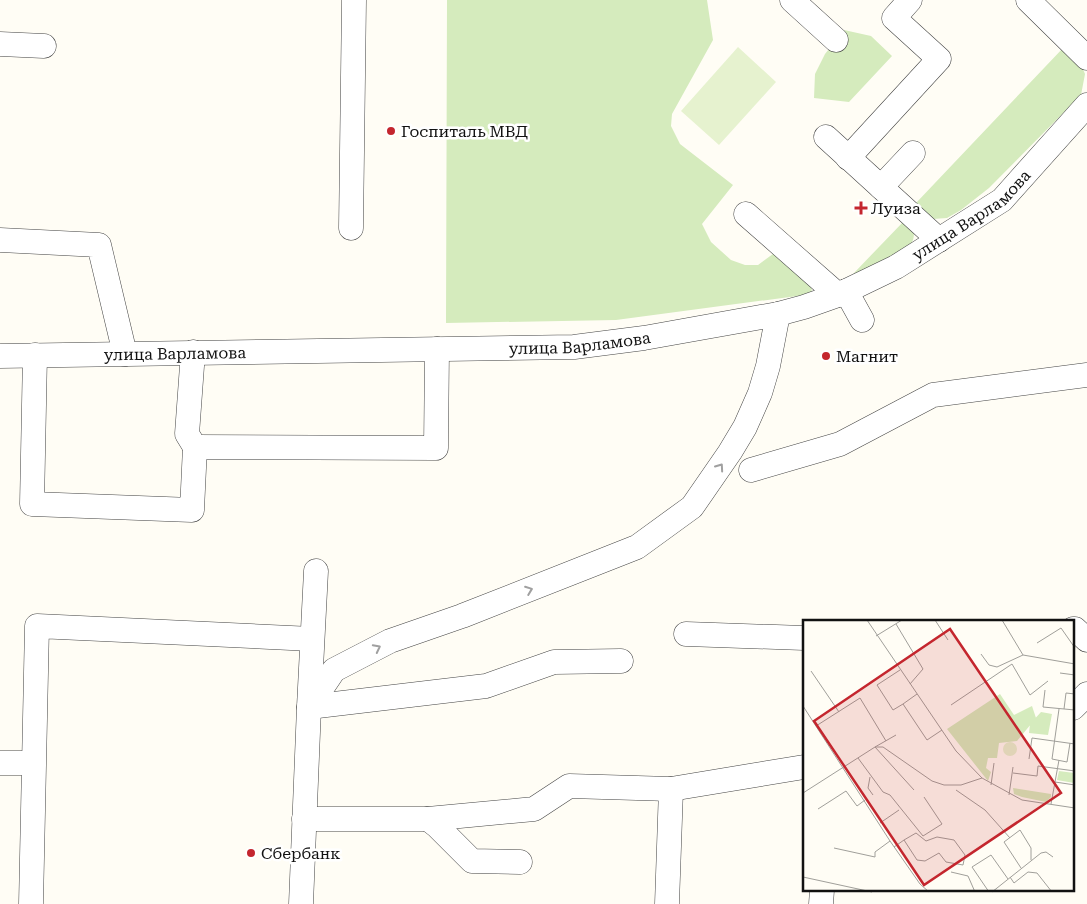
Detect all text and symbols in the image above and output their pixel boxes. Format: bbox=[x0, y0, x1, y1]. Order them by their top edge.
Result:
place label: Госпиталь МВД bbox=[401, 122, 528, 141]
marker: Госпиталь МВД bbox=[385, 125, 397, 137]
street label: улица Варламова bbox=[909, 166, 1035, 264]
place label: Луиза bbox=[871, 199, 921, 218]
marker: Луиза bbox=[855, 202, 867, 214]
street label: улица Варламова bbox=[509, 328, 652, 358]
street label: улица Варламова bbox=[104, 343, 246, 364]
place label: Магнит bbox=[836, 347, 898, 366]
marker: Магнит bbox=[820, 350, 832, 362]
one-way arrow bbox=[714, 463, 723, 473]
one-way arrow bbox=[524, 586, 533, 596]
inset map bbox=[803, 620, 1074, 892]
one-way arrow bbox=[372, 644, 381, 654]
place label: Сбербанк bbox=[261, 844, 340, 863]
marker: Сбербанк bbox=[245, 847, 257, 859]

